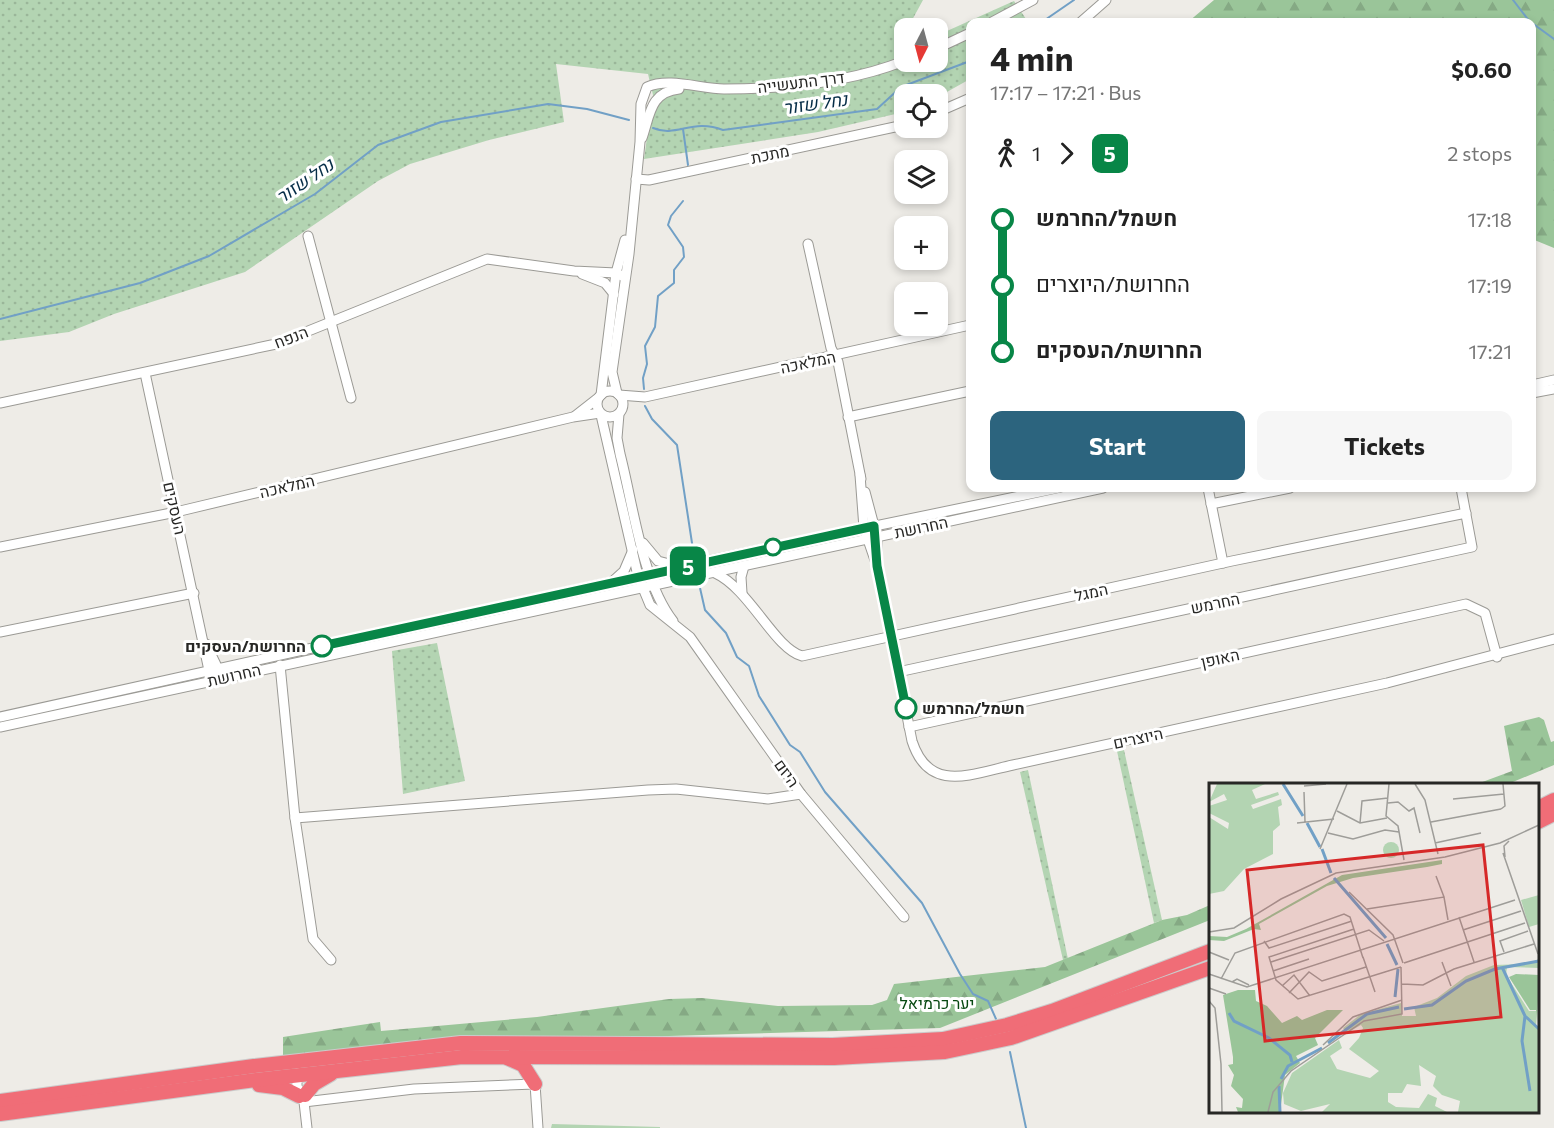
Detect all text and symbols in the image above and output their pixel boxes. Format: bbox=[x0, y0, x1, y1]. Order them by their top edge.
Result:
north arrow bbox=[894, 18, 948, 72]
map controls bbox=[894, 18, 948, 336]
text: 4 min bbox=[990, 37, 1074, 78]
text: $0.60 bbox=[1451, 56, 1512, 83]
street label: דרך התעשייה bbox=[756, 67, 846, 96]
text: 17:17 – 17:21 · Bus bbox=[990, 80, 1141, 104]
button: locate bbox=[894, 84, 948, 138]
water label: נחל שזור bbox=[781, 87, 850, 118]
icon: walk bbox=[990, 137, 1023, 170]
icon: forward bbox=[1050, 137, 1083, 170]
street label: מתכת bbox=[749, 140, 791, 167]
text: 1 bbox=[1032, 141, 1041, 165]
text: 5 bbox=[1104, 141, 1116, 166]
text: 2 stops bbox=[1447, 141, 1512, 165]
button: layers bbox=[894, 150, 948, 204]
water label: נחל שזור bbox=[271, 152, 339, 207]
text: חשמל/החרמש bbox=[1036, 204, 1177, 231]
text: 17:18 bbox=[1467, 207, 1512, 231]
button: + bbox=[894, 216, 948, 270]
text: החרושת/היוצרים bbox=[1036, 270, 1190, 297]
text: 17:19 bbox=[1467, 273, 1512, 297]
button: − bbox=[894, 282, 948, 336]
street label: הנפח bbox=[271, 321, 311, 352]
text: החרושת/העסקים bbox=[1036, 336, 1202, 363]
text: 17:21 bbox=[1469, 339, 1512, 363]
street label: המלאכה bbox=[779, 346, 837, 377]
button: Start bbox=[990, 411, 1245, 480]
button: Tickets bbox=[1257, 411, 1512, 480]
street label: המלאכה bbox=[257, 470, 316, 501]
street label: העסקים bbox=[160, 480, 191, 536]
street label: החרושת bbox=[892, 512, 949, 541]
unlabelled marker bbox=[764, 538, 782, 556]
line badge: 5 bbox=[668, 546, 708, 586]
text: 5 bbox=[682, 554, 694, 579]
street label: המגל bbox=[1072, 579, 1109, 604]
street label: החרמש bbox=[1189, 588, 1241, 617]
marker: החרושת/העסקים bbox=[311, 635, 333, 657]
place label: החרושת/העסקים bbox=[185, 636, 306, 655]
street label: האופן bbox=[1199, 644, 1241, 671]
street label: החרושת bbox=[205, 659, 263, 690]
marker: חשמל/החרמש bbox=[895, 697, 917, 719]
place label: חשמל/החרמש bbox=[922, 698, 1025, 717]
street label: היוצרים bbox=[1111, 723, 1165, 752]
street label: היזם bbox=[771, 755, 804, 790]
inset map bbox=[1209, 783, 1539, 1113]
park label: יער כרמיאל bbox=[900, 993, 974, 1012]

